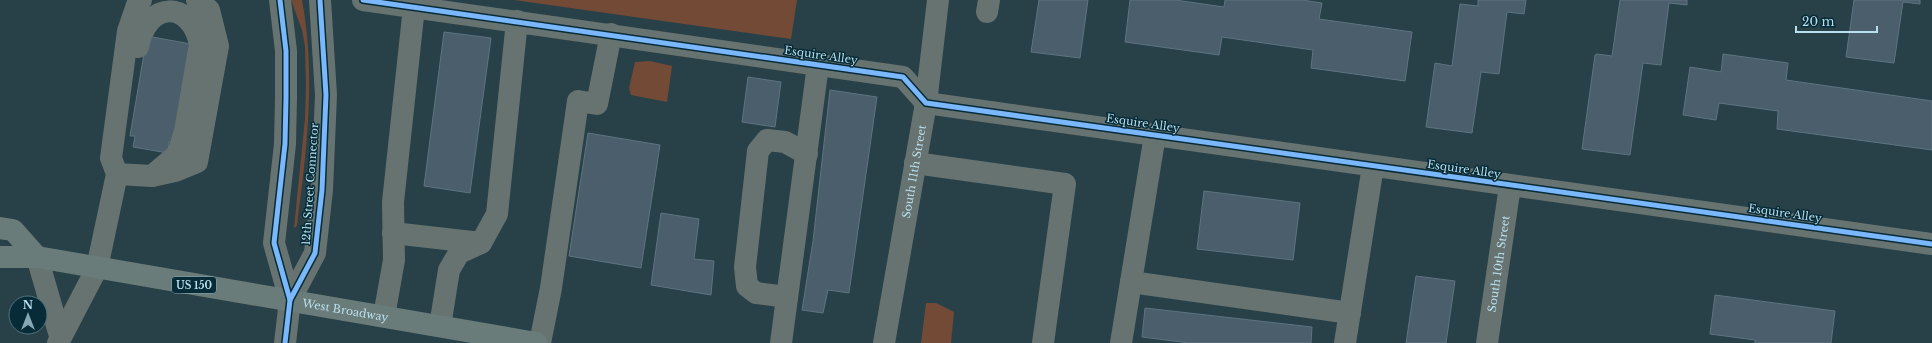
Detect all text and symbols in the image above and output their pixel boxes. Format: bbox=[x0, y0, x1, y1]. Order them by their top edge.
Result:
scale bar bbox=[1796, 8, 1877, 34]
text: 20 m bbox=[1802, 14, 1834, 29]
street label: Esquire Alley bbox=[783, 43, 859, 67]
street label: Esquire Alley bbox=[1105, 111, 1181, 135]
street label: 12th Street Connector bbox=[299, 122, 321, 246]
street label: South 11th Street bbox=[899, 123, 929, 219]
street label: Esquire Alley bbox=[1426, 157, 1502, 181]
street label: Esquire Alley bbox=[1747, 201, 1823, 225]
street label: South 10th Street bbox=[1485, 214, 1513, 313]
road number: US 150 bbox=[172, 277, 216, 293]
north arrow bbox=[8, 295, 48, 335]
street label: West Broadway bbox=[300, 296, 390, 324]
text: N bbox=[23, 298, 34, 312]

